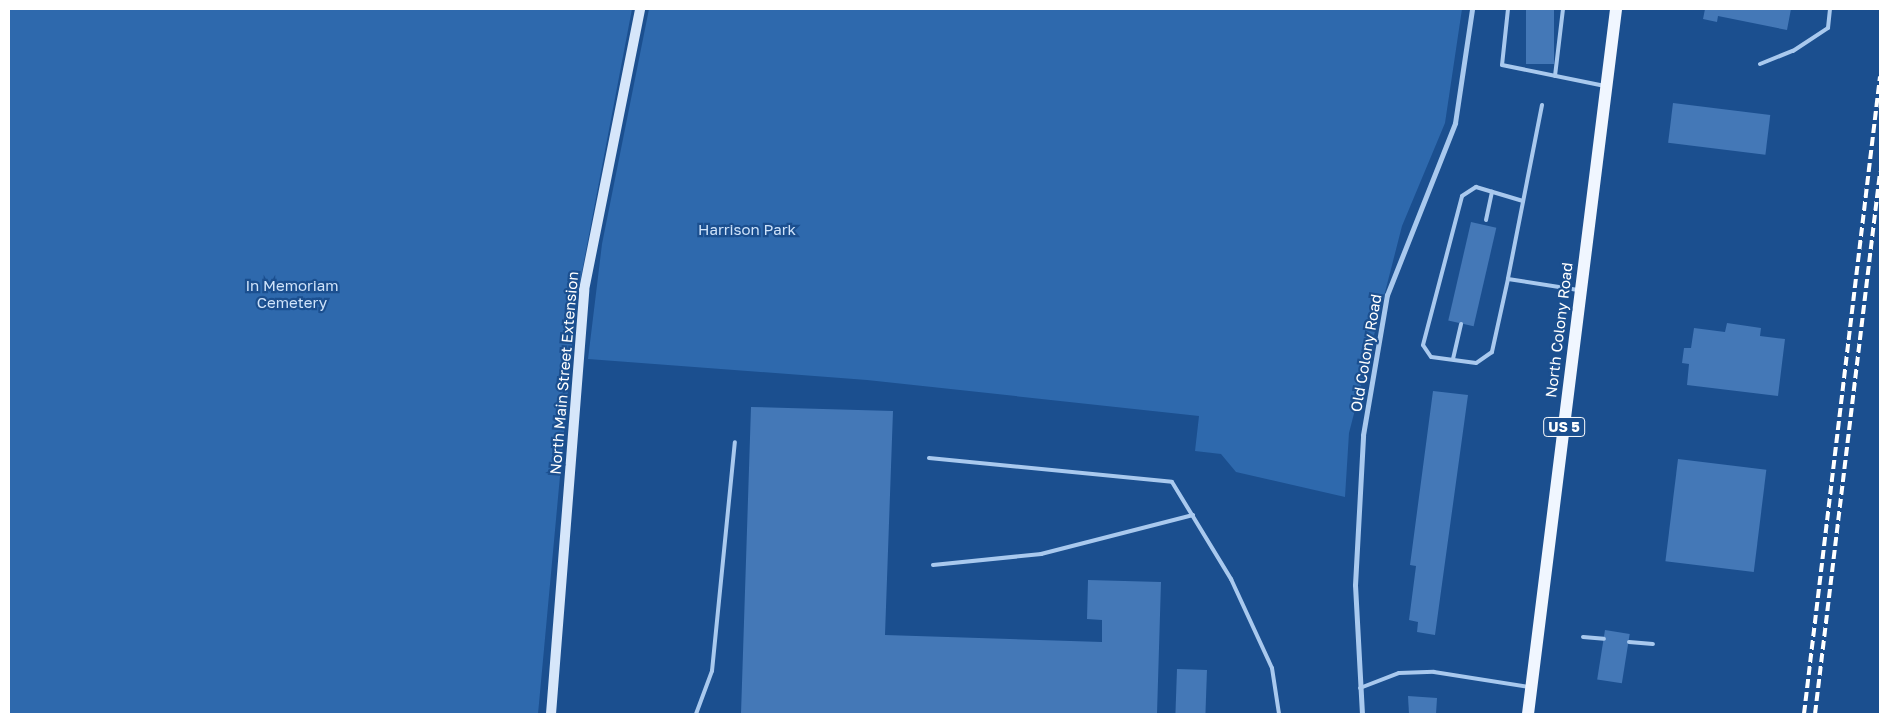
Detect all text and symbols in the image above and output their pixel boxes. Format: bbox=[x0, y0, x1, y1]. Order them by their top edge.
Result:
park label: Harrison Park bbox=[698, 221, 796, 239]
street label: North Colony Road bbox=[1542, 261, 1576, 399]
street label: North Main Street Extension bbox=[546, 271, 582, 475]
park label: In Memoriam Cemetery bbox=[245, 276, 339, 311]
street label: Old Colony Road bbox=[1347, 293, 1385, 413]
road number: US 5 bbox=[1543, 416, 1585, 438]

